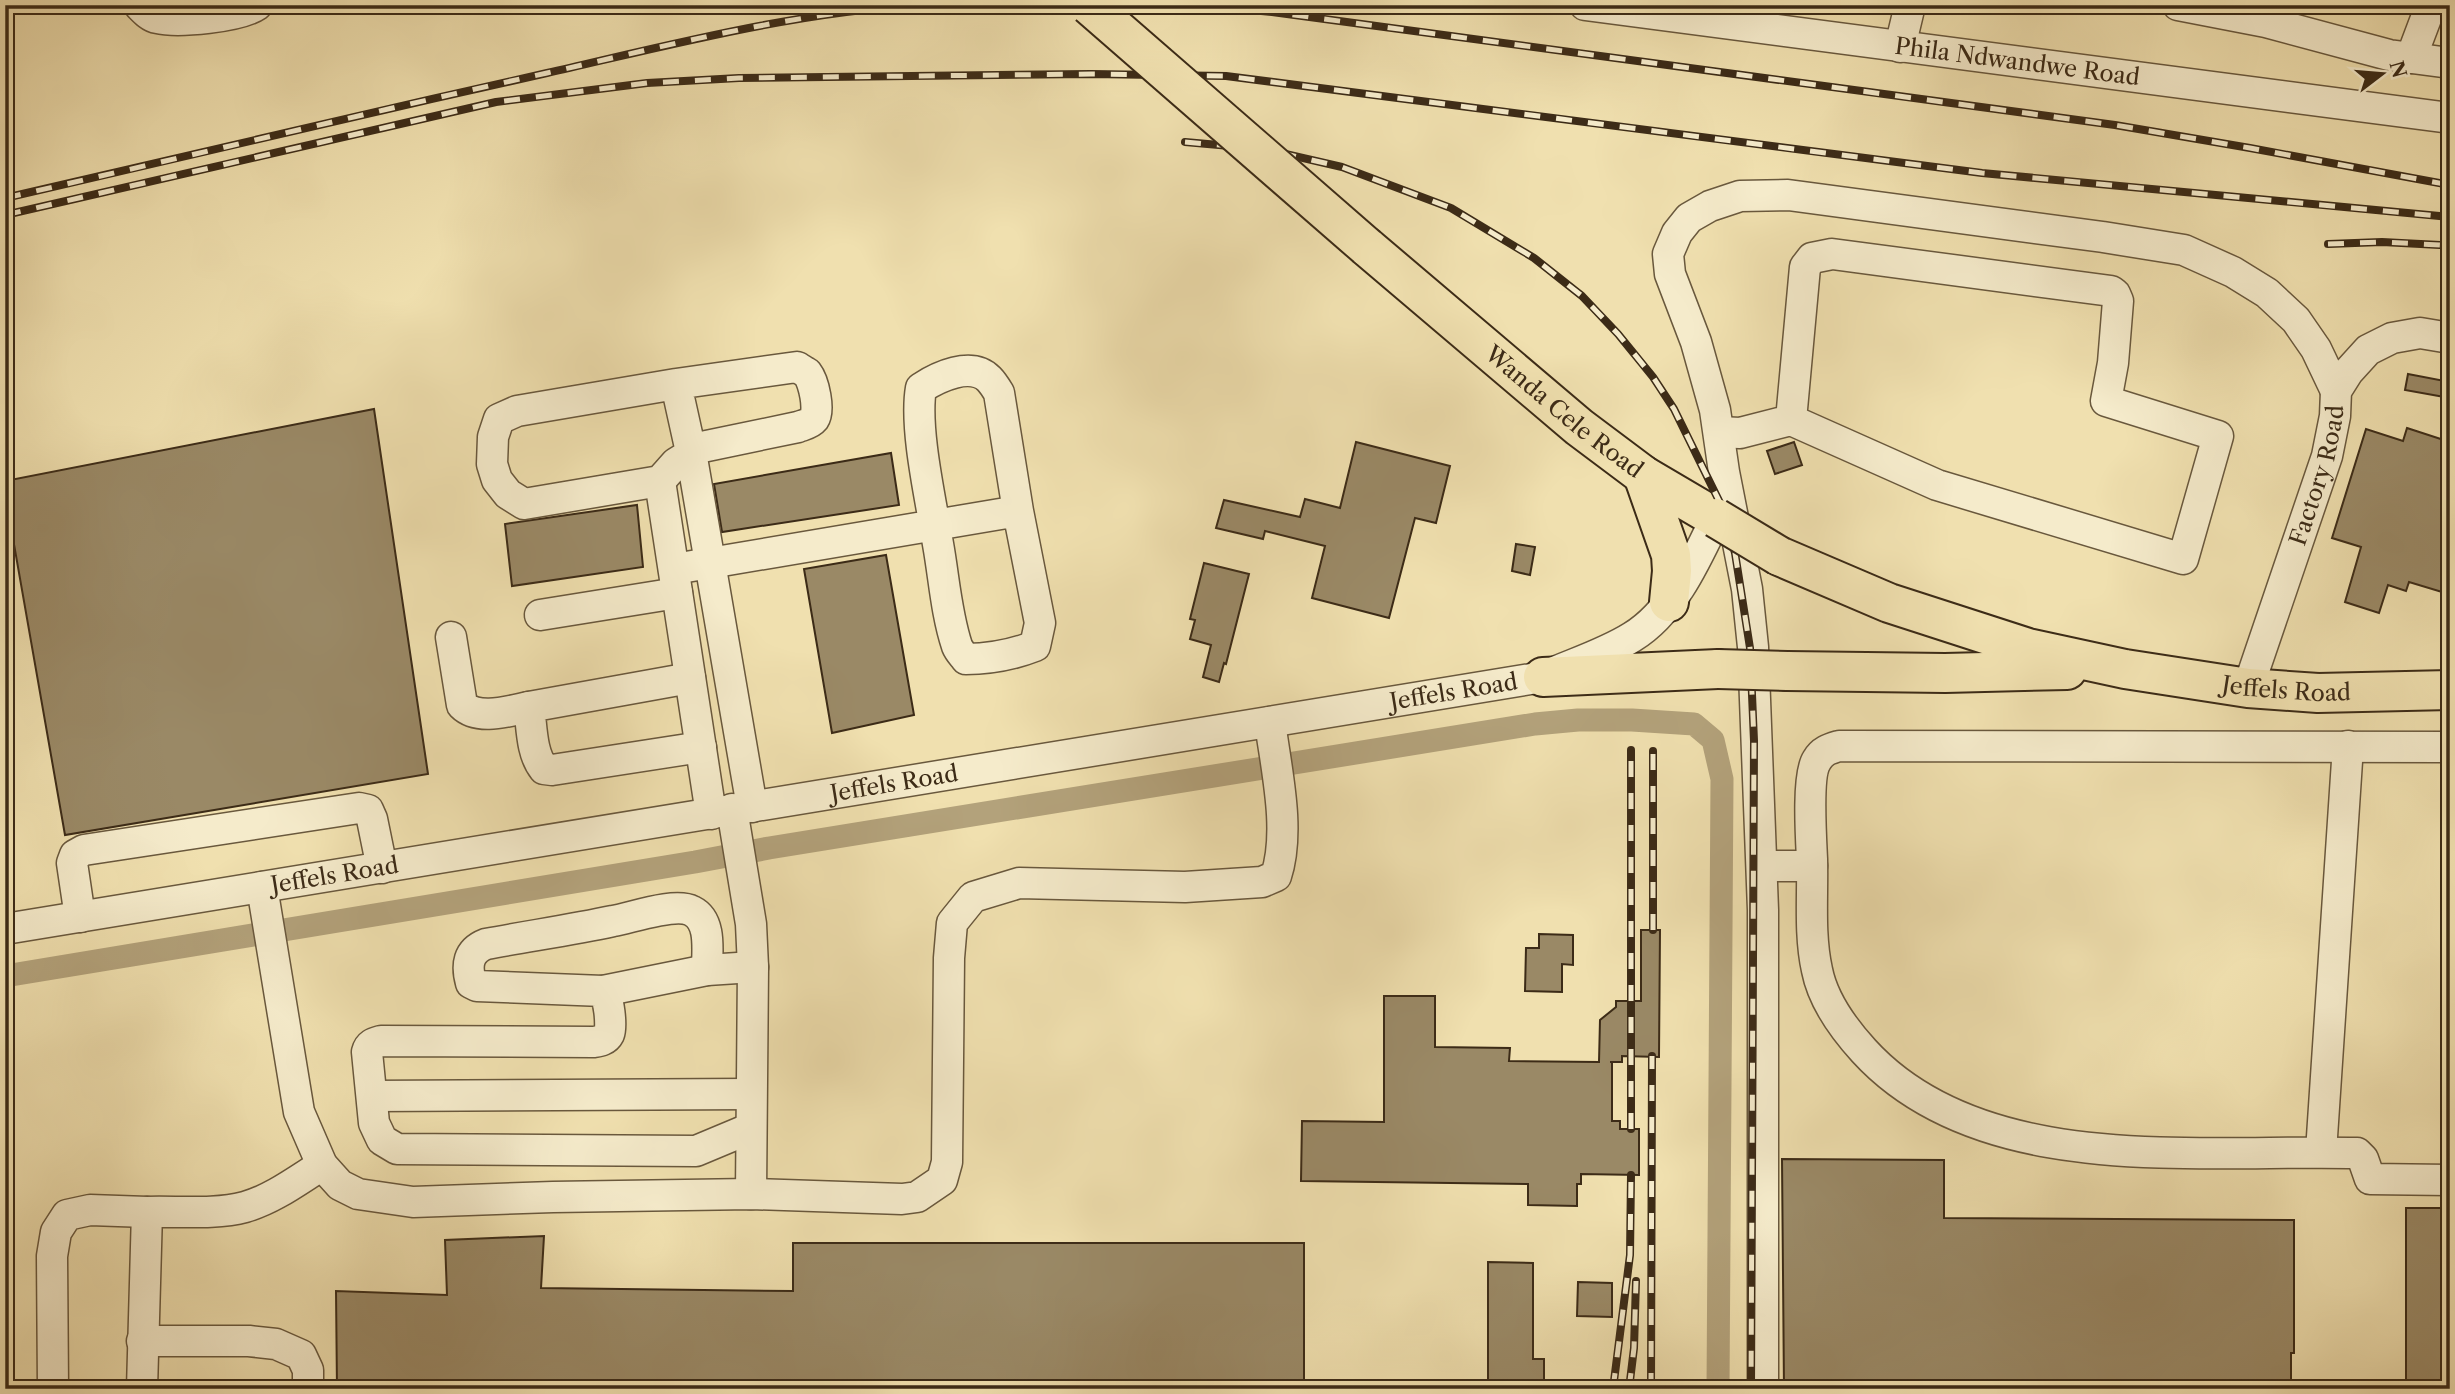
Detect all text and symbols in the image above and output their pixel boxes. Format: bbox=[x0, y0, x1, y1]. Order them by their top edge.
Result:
street label: Phila Ndwandwe Road bbox=[1893, 32, 2141, 91]
north arrow bbox=[2346, 38, 2416, 108]
text: N bbox=[2385, 58, 2411, 81]
street label: Wanda Cele Road bbox=[1479, 339, 1649, 484]
street label: Factory Road bbox=[2284, 405, 2349, 549]
street label: Jeffels Road bbox=[1385, 667, 1520, 716]
street label: Jeffels Road bbox=[2217, 670, 2351, 707]
street label: Jeffels Road bbox=[825, 759, 960, 808]
street label: Jeffels Road bbox=[266, 851, 401, 900]

